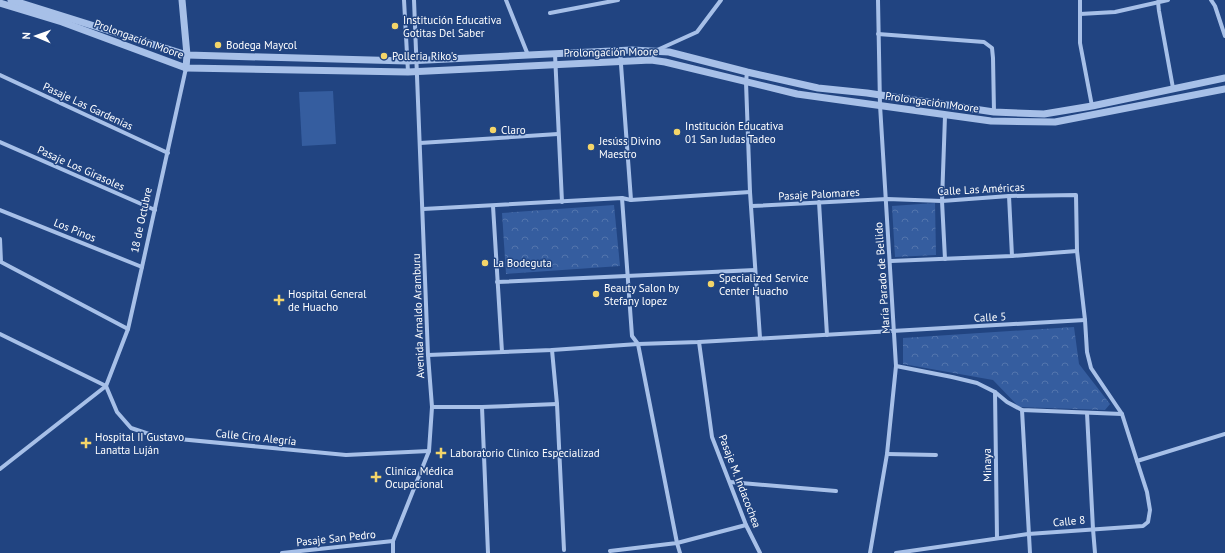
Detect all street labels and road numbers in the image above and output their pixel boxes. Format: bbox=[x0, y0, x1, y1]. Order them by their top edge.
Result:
street label: Prolongación Moore bbox=[92, 16, 186, 62]
street label: Prolongación Moore bbox=[564, 44, 659, 60]
street label: Pasaje Las Gardenias bbox=[41, 79, 136, 133]
street label: Prolongación Moore bbox=[884, 88, 980, 116]
street label: Pasaje Los Girasoles bbox=[35, 142, 127, 194]
street label: Calle Las Américas bbox=[937, 180, 1025, 198]
street label: 18 de Octubre bbox=[127, 185, 155, 254]
street label: Pasaje Palomares bbox=[778, 185, 860, 203]
street label: Los Pinos bbox=[52, 215, 98, 245]
street label: María Parado de Bellido bbox=[871, 222, 893, 334]
street label: Avenida Arnaldo Aramburu bbox=[409, 253, 427, 379]
street label: Calle 5 bbox=[973, 309, 1007, 325]
street label: Calle Ciro Alegría bbox=[215, 426, 297, 448]
street label: Pasaje M. Indacochea bbox=[716, 432, 764, 530]
street label: Minaya bbox=[980, 448, 994, 482]
street label: Calle 8 bbox=[1052, 513, 1086, 529]
street label: Pasaje San Pedro bbox=[296, 527, 377, 549]

